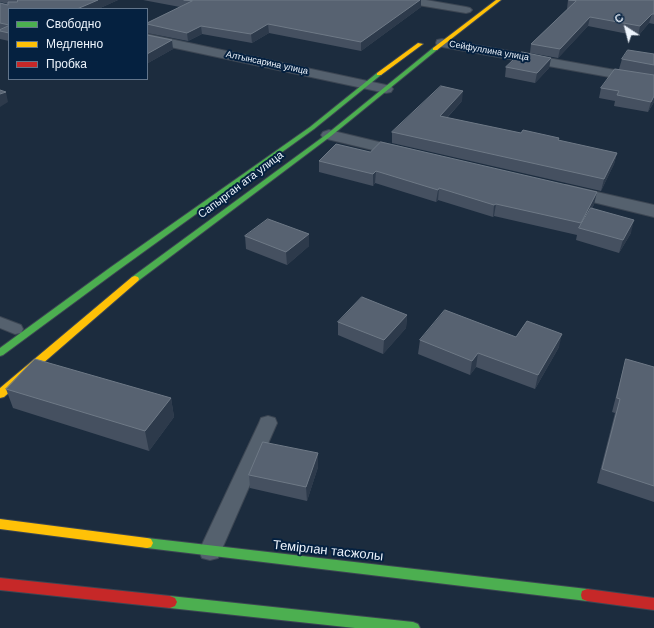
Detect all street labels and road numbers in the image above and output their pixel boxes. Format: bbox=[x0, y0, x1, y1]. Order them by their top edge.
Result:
street label: Сейфуллина улица bbox=[448, 39, 530, 63]
street label: Алтынсарина улица bbox=[225, 49, 309, 77]
street label: Сапырган ата улица bbox=[196, 149, 286, 221]
street label: Темірлан тасжолы bbox=[272, 537, 384, 565]

